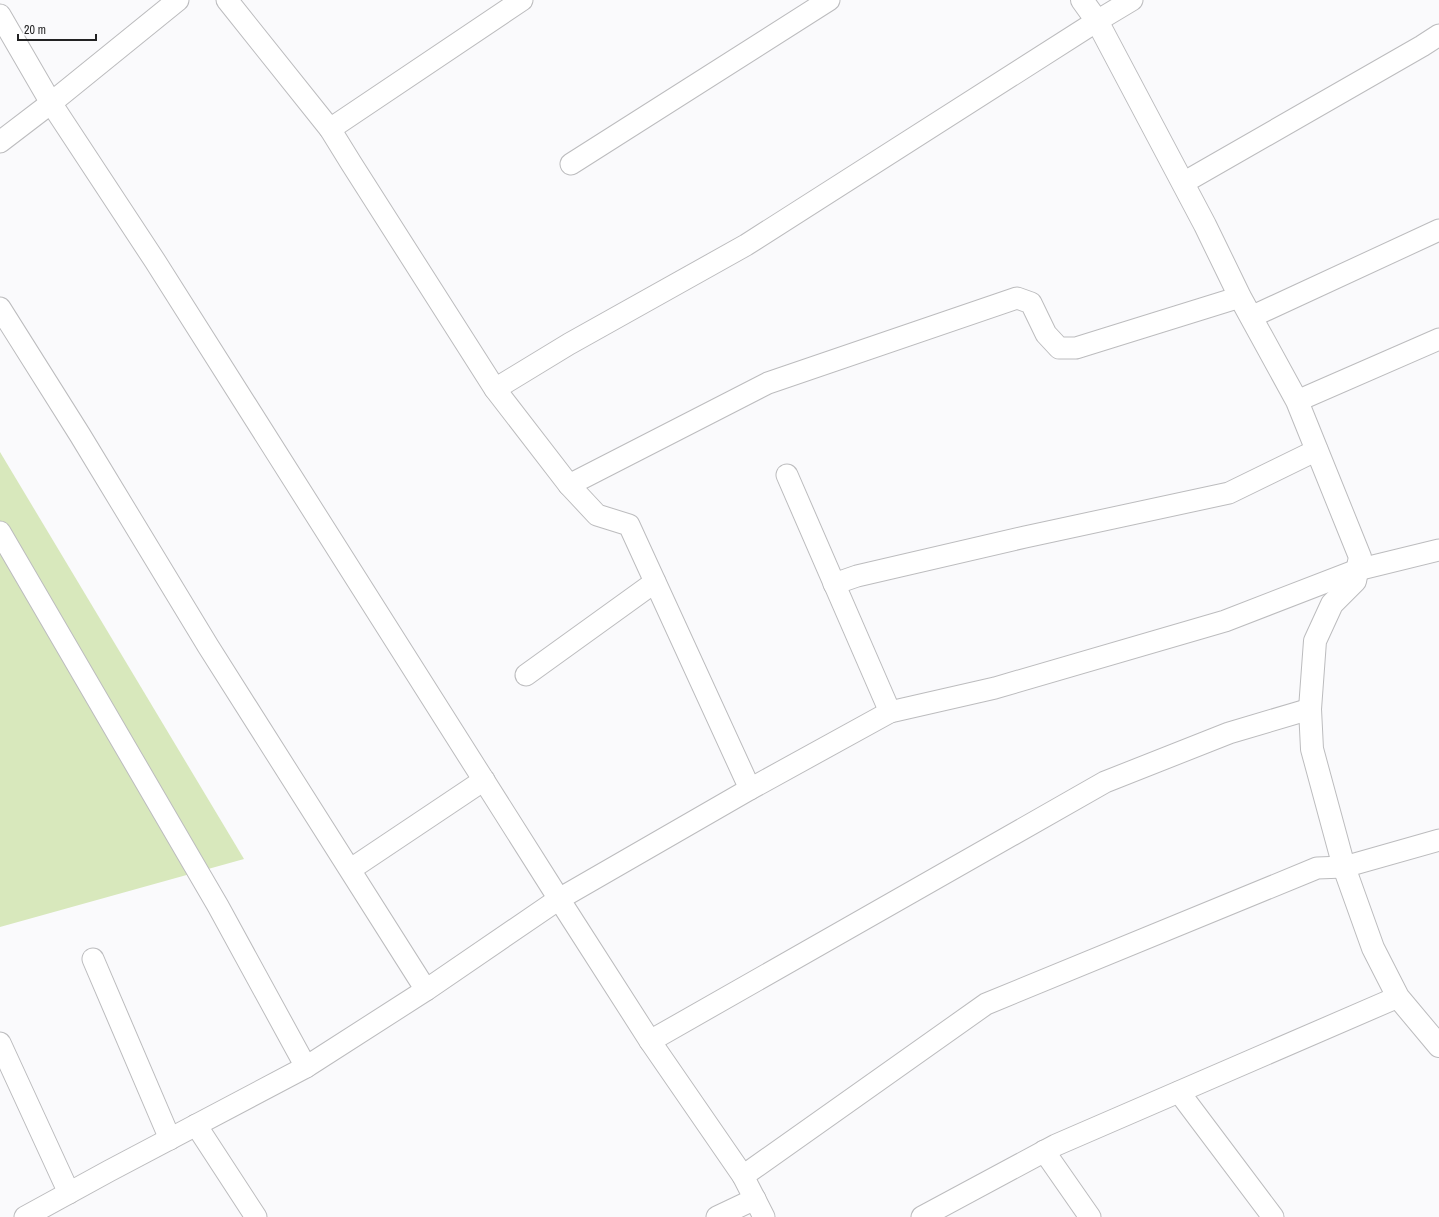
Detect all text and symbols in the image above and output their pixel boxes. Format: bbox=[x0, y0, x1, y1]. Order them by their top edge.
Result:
scale bar bbox=[18, 16, 96, 42]
text: 20 m bbox=[24, 22, 46, 38]

